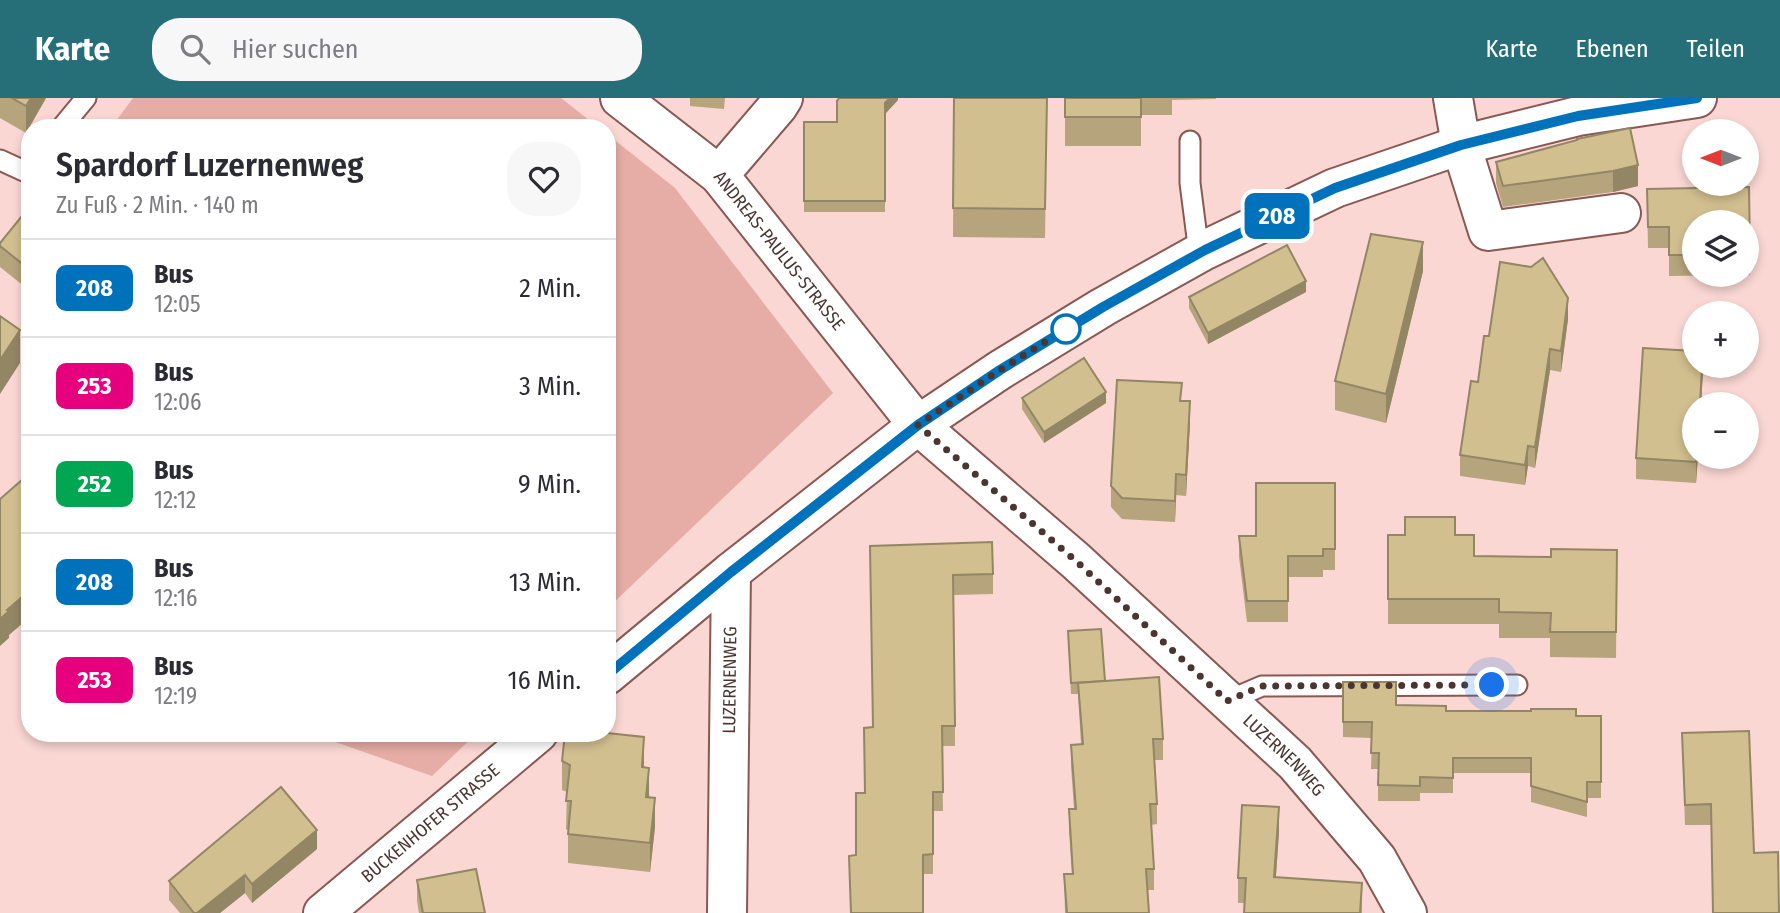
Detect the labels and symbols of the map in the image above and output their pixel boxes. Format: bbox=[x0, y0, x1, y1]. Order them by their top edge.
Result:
north arrow bbox=[1682, 119, 1759, 196]
street label: ANDREAS-PAULUS-STRASSE bbox=[709, 166, 849, 335]
line badge: 208 bbox=[1237, 193, 1317, 239]
unlabelled marker bbox=[1051, 314, 1081, 344]
street label: LUZERNENWEG bbox=[718, 626, 741, 734]
your location bbox=[1474, 667, 1509, 702]
street label: LUZERNENWEG bbox=[1238, 710, 1329, 801]
street label: BUCKENHOFER STRASSE bbox=[357, 759, 504, 887]

